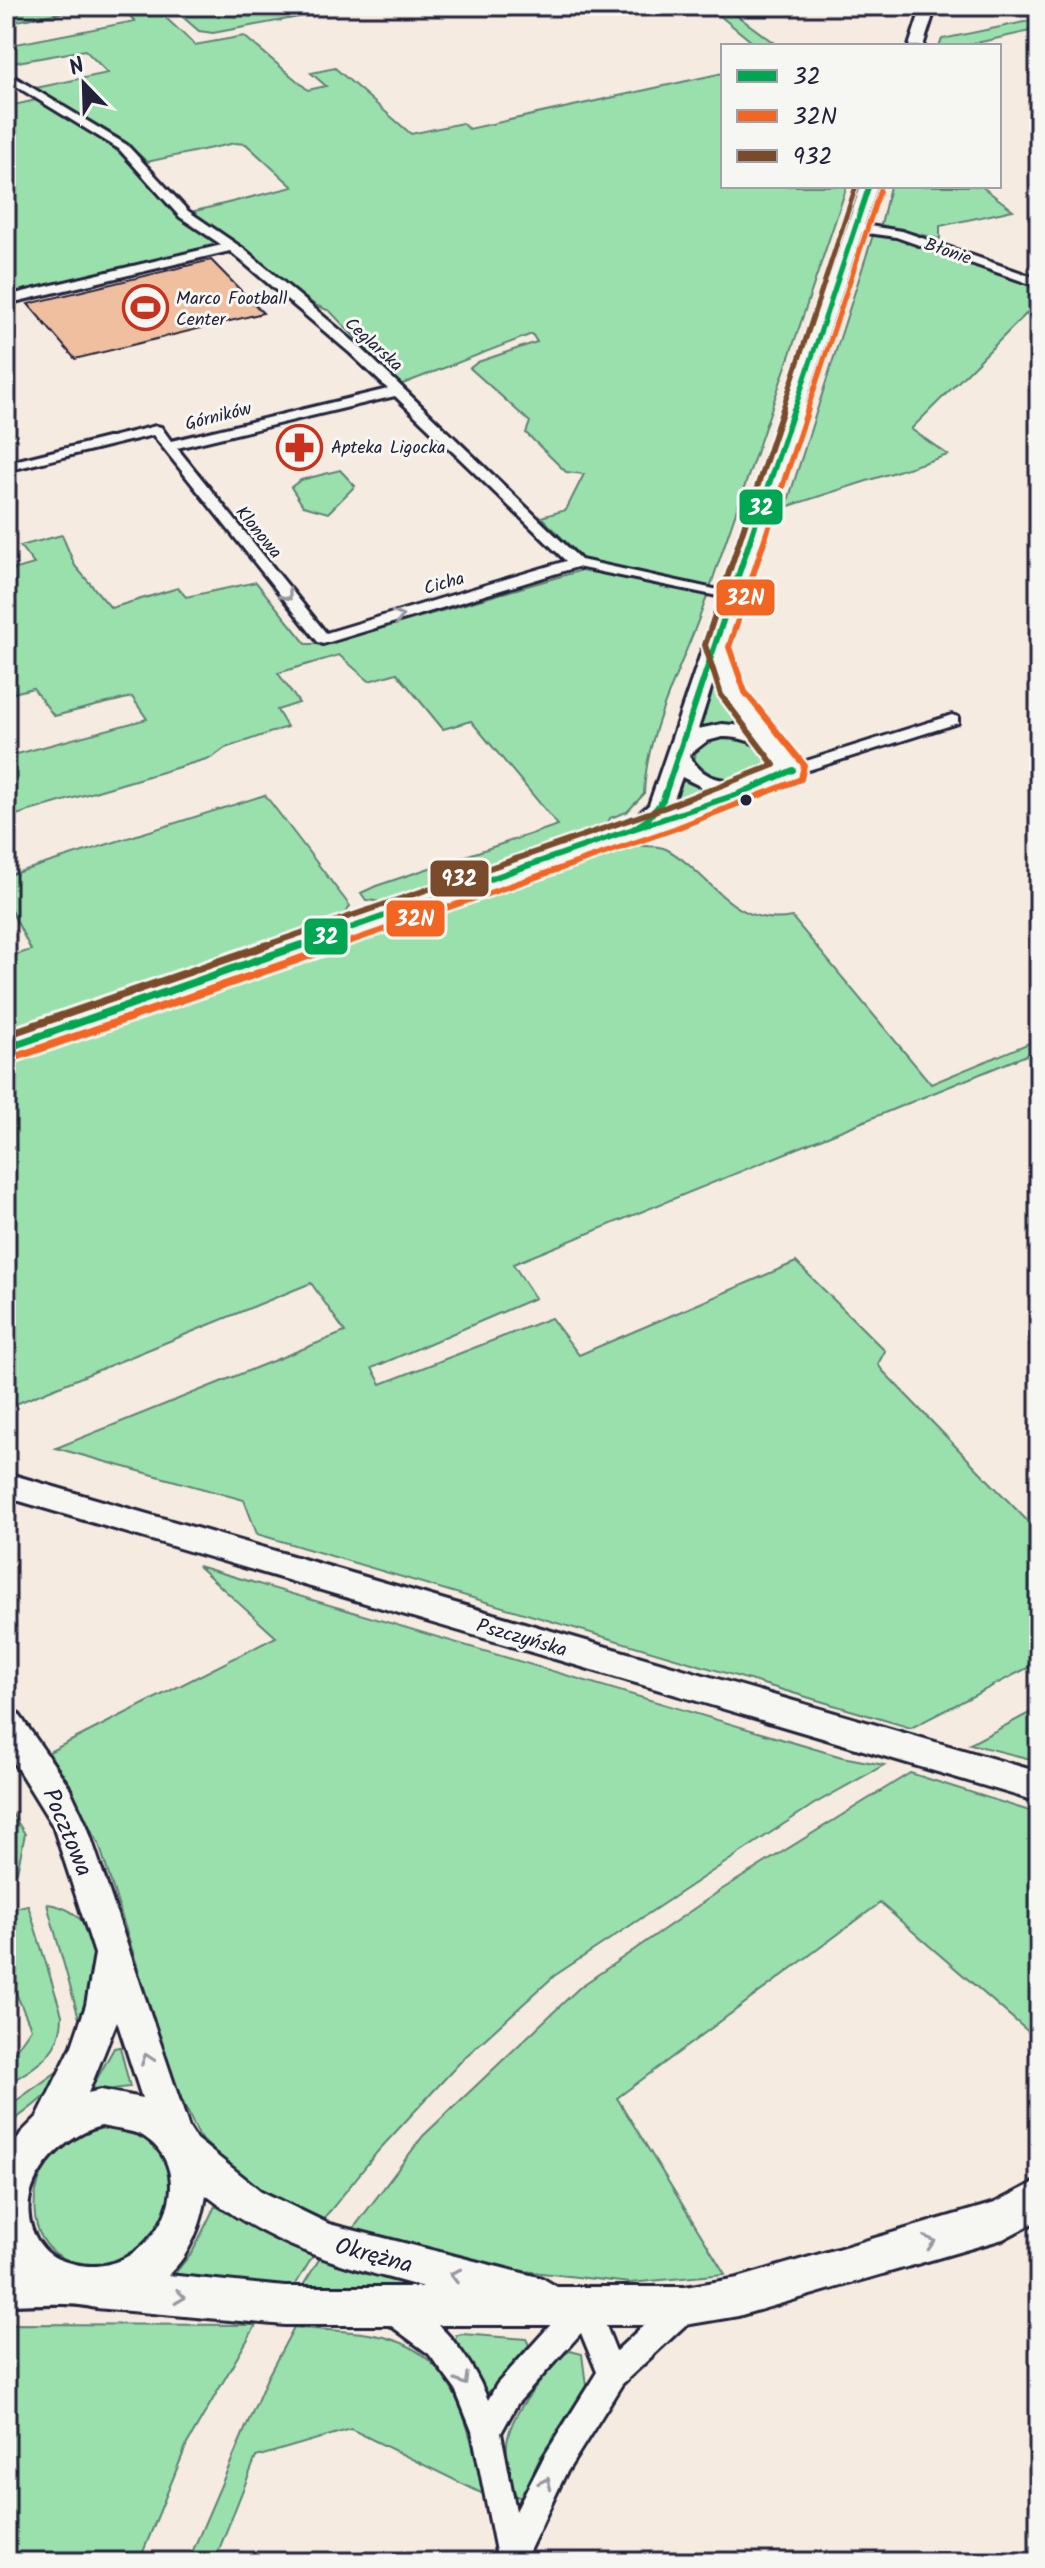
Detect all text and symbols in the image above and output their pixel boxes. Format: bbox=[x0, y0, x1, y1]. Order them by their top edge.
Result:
north arrow bbox=[44, 44, 124, 124]
legend bbox=[721, 44, 1001, 188]
text: N bbox=[64, 49, 90, 87]
text: 32 bbox=[793, 58, 821, 97]
text: 32N bbox=[793, 98, 837, 137]
text: 932 bbox=[793, 138, 832, 177]
street label: Błonie bbox=[920, 231, 975, 274]
sports icon: Marco Football Center bbox=[121, 284, 169, 332]
place label: Marco Football Center bbox=[176, 285, 288, 335]
street label: Ceglarska bbox=[337, 311, 409, 380]
street label: Górników bbox=[182, 395, 256, 440]
pharmacy icon: Apteka Ligocka bbox=[276, 423, 324, 471]
place label: Apteka Ligocka bbox=[331, 434, 445, 463]
line badge: 32 bbox=[738, 488, 784, 526]
text: 32 bbox=[748, 492, 773, 527]
street label: Klonowa bbox=[227, 500, 288, 566]
street label: Cicha bbox=[421, 565, 468, 604]
line badge: 32N bbox=[715, 578, 776, 617]
text: 32N bbox=[725, 582, 764, 617]
one-way arrow bbox=[277, 586, 291, 601]
one-way arrow bbox=[390, 610, 404, 626]
unlabelled marker bbox=[738, 792, 754, 808]
line badge: 932 bbox=[429, 859, 490, 898]
text: 932 bbox=[441, 863, 477, 898]
line badge: 32N bbox=[385, 899, 446, 938]
text: 32N bbox=[395, 903, 434, 938]
line badge: 32 bbox=[303, 917, 349, 956]
text: 32 bbox=[313, 921, 338, 956]
street label: Pszczyńska bbox=[472, 1611, 571, 1667]
street label: Pocztowa bbox=[31, 1782, 103, 1883]
one-way arrow bbox=[141, 2053, 157, 2067]
street label: Okrężna bbox=[330, 2227, 417, 2285]
one-way arrow bbox=[922, 2235, 936, 2251]
one-way arrow bbox=[449, 2268, 462, 2285]
one-way arrow bbox=[174, 2289, 187, 2306]
one-way arrow bbox=[453, 2371, 469, 2385]
one-way arrow bbox=[536, 2476, 552, 2491]

